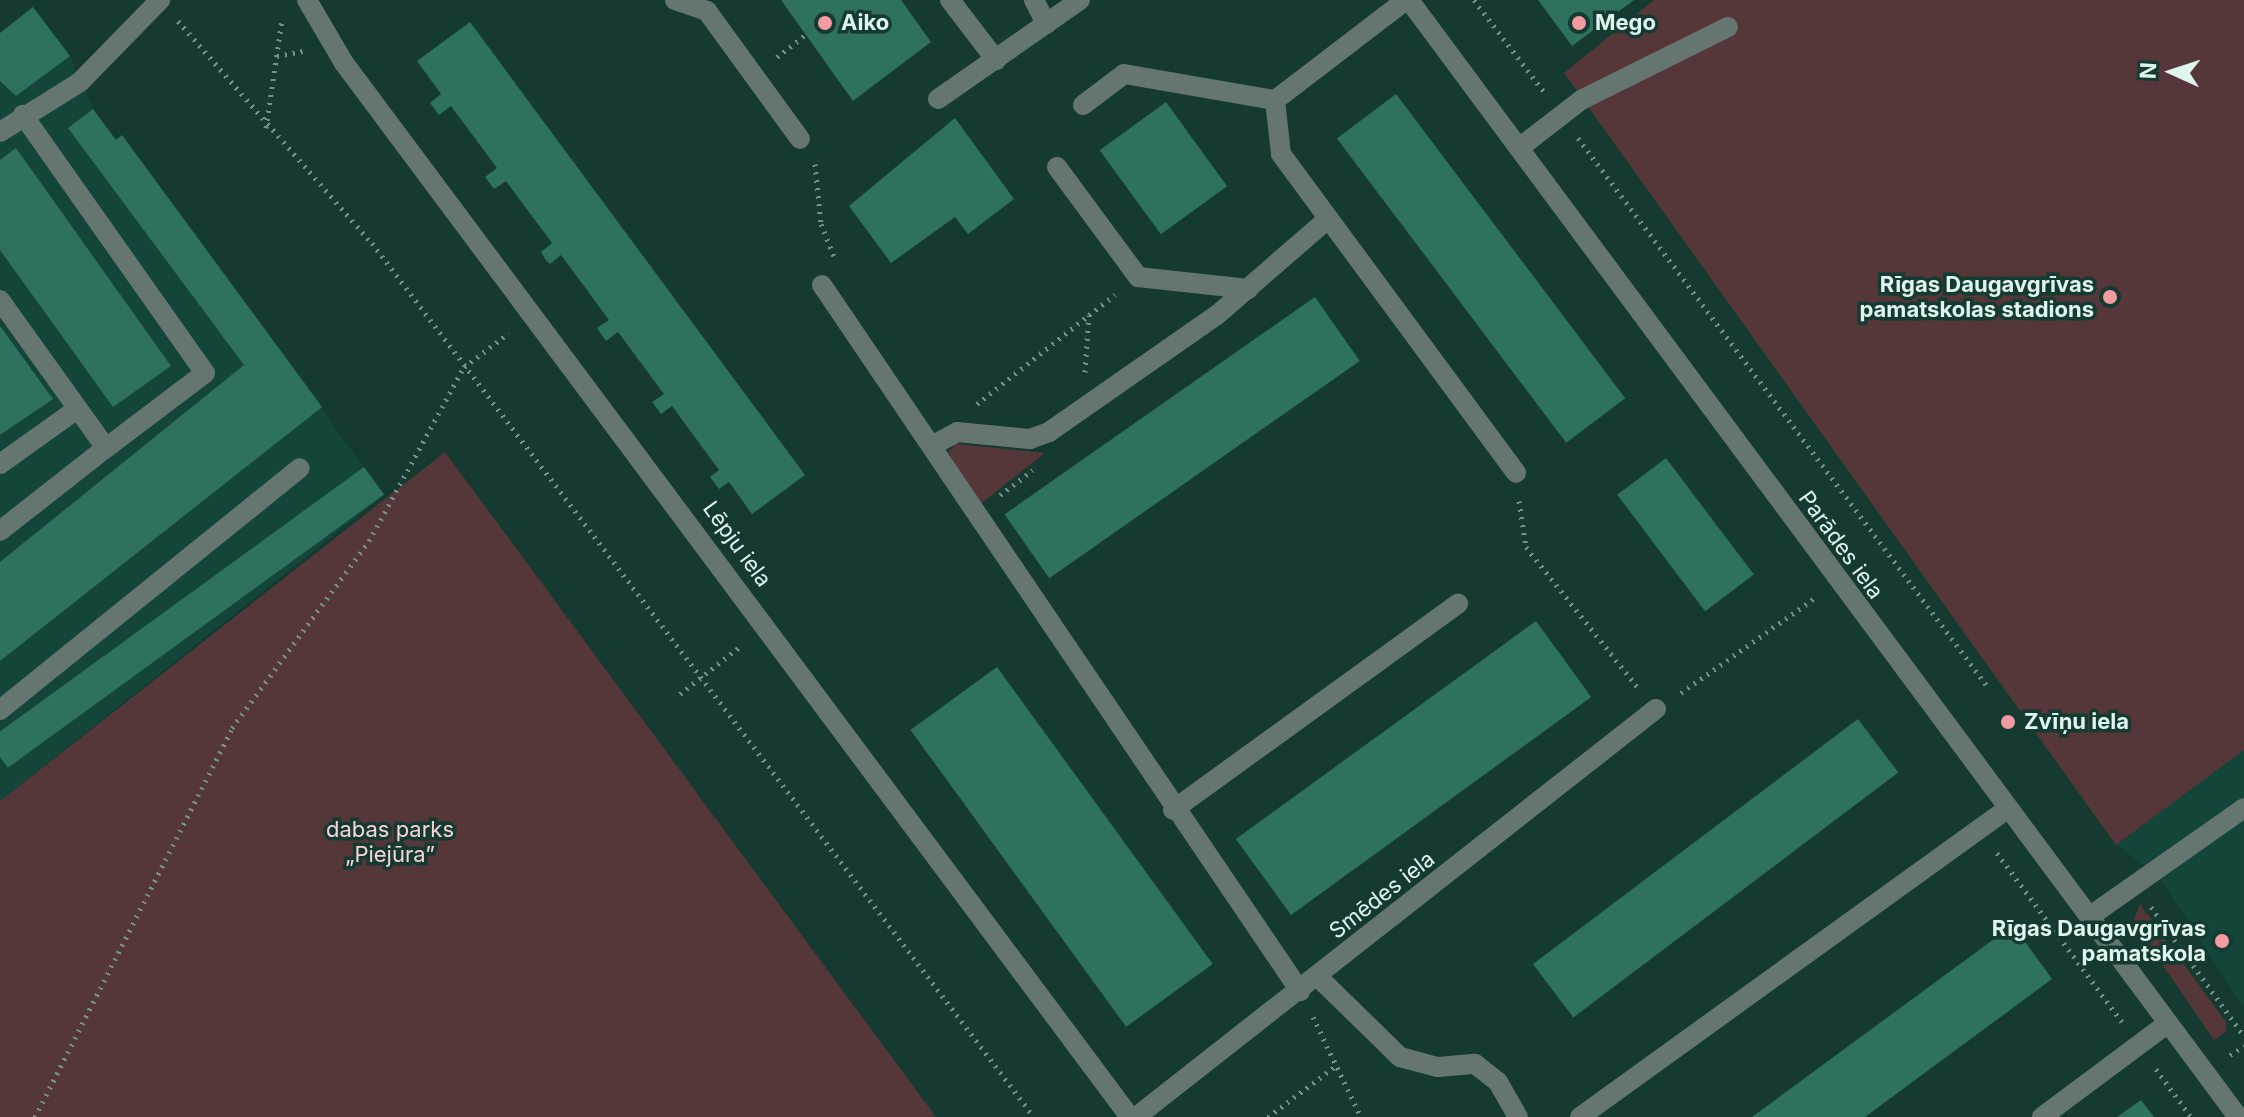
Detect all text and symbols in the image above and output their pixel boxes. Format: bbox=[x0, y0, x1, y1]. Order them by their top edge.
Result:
place label: Aiko bbox=[841, 10, 889, 36]
place label: Mego bbox=[1595, 10, 1656, 36]
marker: Aiko bbox=[816, 14, 834, 32]
marker: Mego bbox=[1570, 14, 1588, 32]
north arrow bbox=[2132, 32, 2212, 112]
text: N bbox=[2135, 62, 2161, 80]
place label: Rīgas Daugavgrīvas pamatskolas stadions bbox=[1859, 271, 2094, 322]
marker: Rīgas Daugavgrīvas pamatskolas stadions bbox=[2101, 288, 2119, 306]
street label: Parādes iela bbox=[1793, 486, 1889, 604]
street label: Lēpju iela bbox=[697, 496, 777, 592]
place label: Zvīņu iela bbox=[2024, 709, 2129, 735]
marker: Zvīņu iela bbox=[1999, 713, 2017, 731]
park label: dabas parks „Piejūra” bbox=[326, 816, 454, 868]
street label: Smēdes iela bbox=[1324, 846, 1440, 944]
place label: Rīgas Daugavgrīvas pamatskola bbox=[1992, 915, 2206, 966]
marker: Rīgas Daugavgrīvas pamatskola bbox=[2213, 932, 2231, 950]

